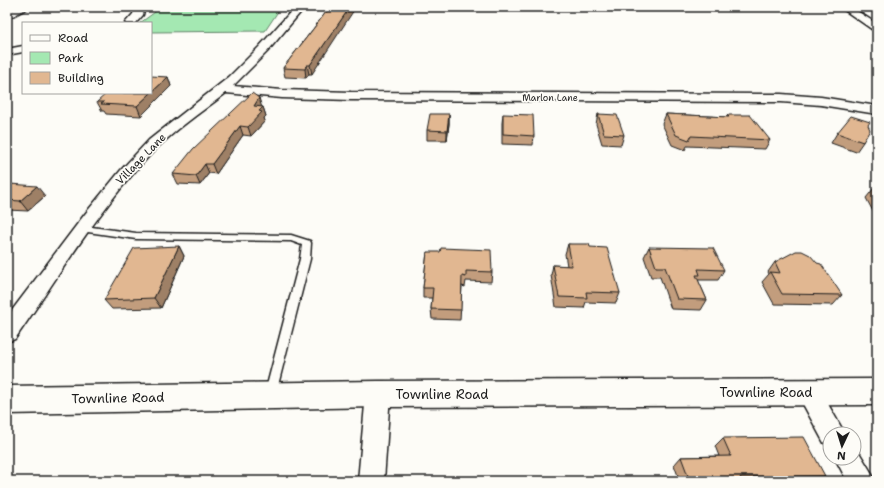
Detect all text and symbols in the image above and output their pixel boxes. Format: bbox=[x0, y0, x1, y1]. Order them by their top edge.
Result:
legend bbox=[22, 22, 152, 94]
text: Road bbox=[58, 30, 89, 46]
text: Park bbox=[58, 50, 84, 66]
text: Building bbox=[58, 70, 104, 86]
street label: Marlon Lane bbox=[522, 92, 578, 104]
street label: Village Lane bbox=[113, 130, 169, 188]
street label: Townline Road bbox=[719, 384, 813, 401]
street label: Townline Road bbox=[395, 386, 489, 403]
street label: Townline Road bbox=[71, 389, 165, 407]
north arrow bbox=[822, 426, 862, 466]
text: N bbox=[836, 448, 846, 463]

